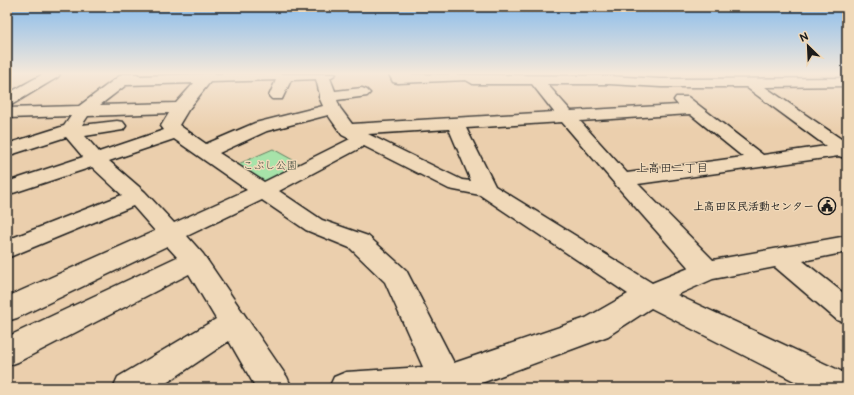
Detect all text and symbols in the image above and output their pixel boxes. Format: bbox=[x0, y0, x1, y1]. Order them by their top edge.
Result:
north arrow bbox=[788, 26, 828, 66]
text: N bbox=[798, 30, 811, 45]
park label: こぶし公園 bbox=[243, 159, 298, 172]
district label: 上高田二丁目 bbox=[636, 161, 708, 176]
public building icon: 上高田区民活動センター bbox=[817, 196, 837, 216]
place label: 上高田区民活動センター bbox=[693, 200, 814, 213]

